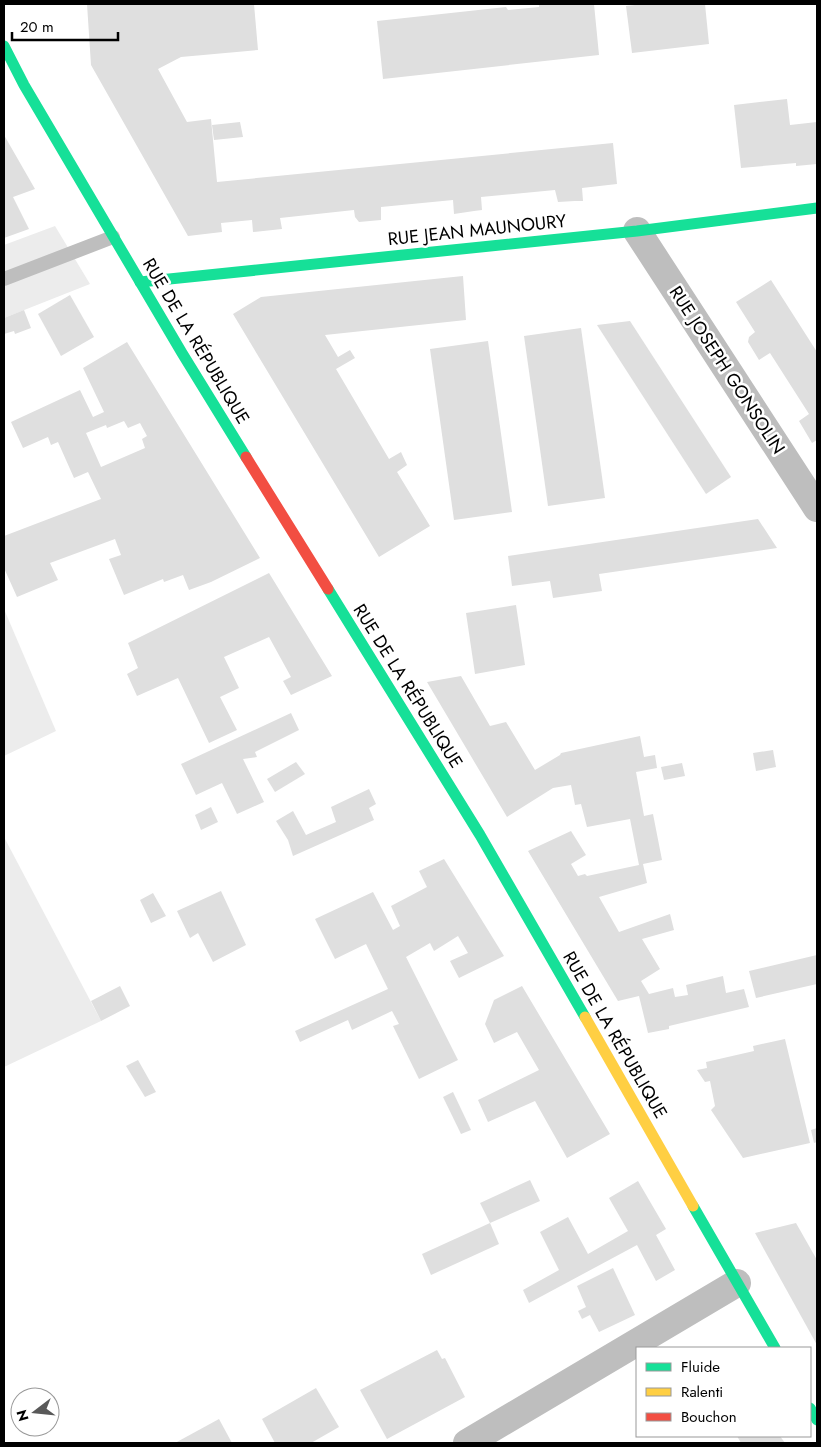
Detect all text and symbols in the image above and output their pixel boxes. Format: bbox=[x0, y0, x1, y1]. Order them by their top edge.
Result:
scale bar bbox=[12, 10, 119, 42]
text: 20 m bbox=[20, 16, 54, 38]
street label: RUE JEAN MAUNOURY bbox=[386, 208, 568, 252]
street label: RUE DE LA RÉPUBLIQUE bbox=[136, 253, 256, 429]
street label: RUE JOSEPH GONSOLIN bbox=[663, 281, 791, 459]
street label: RUE DE LA RÉPUBLIQUE bbox=[347, 599, 469, 773]
street label: RUE DE LA RÉPUBLIQUE bbox=[556, 947, 674, 1123]
legend bbox=[636, 1347, 811, 1437]
text: Fluide bbox=[681, 1356, 720, 1378]
text: Ralenti bbox=[681, 1381, 723, 1403]
north arrow bbox=[10, 1387, 60, 1437]
text: Bouchon bbox=[681, 1406, 737, 1428]
text: N bbox=[11, 1407, 34, 1424]

